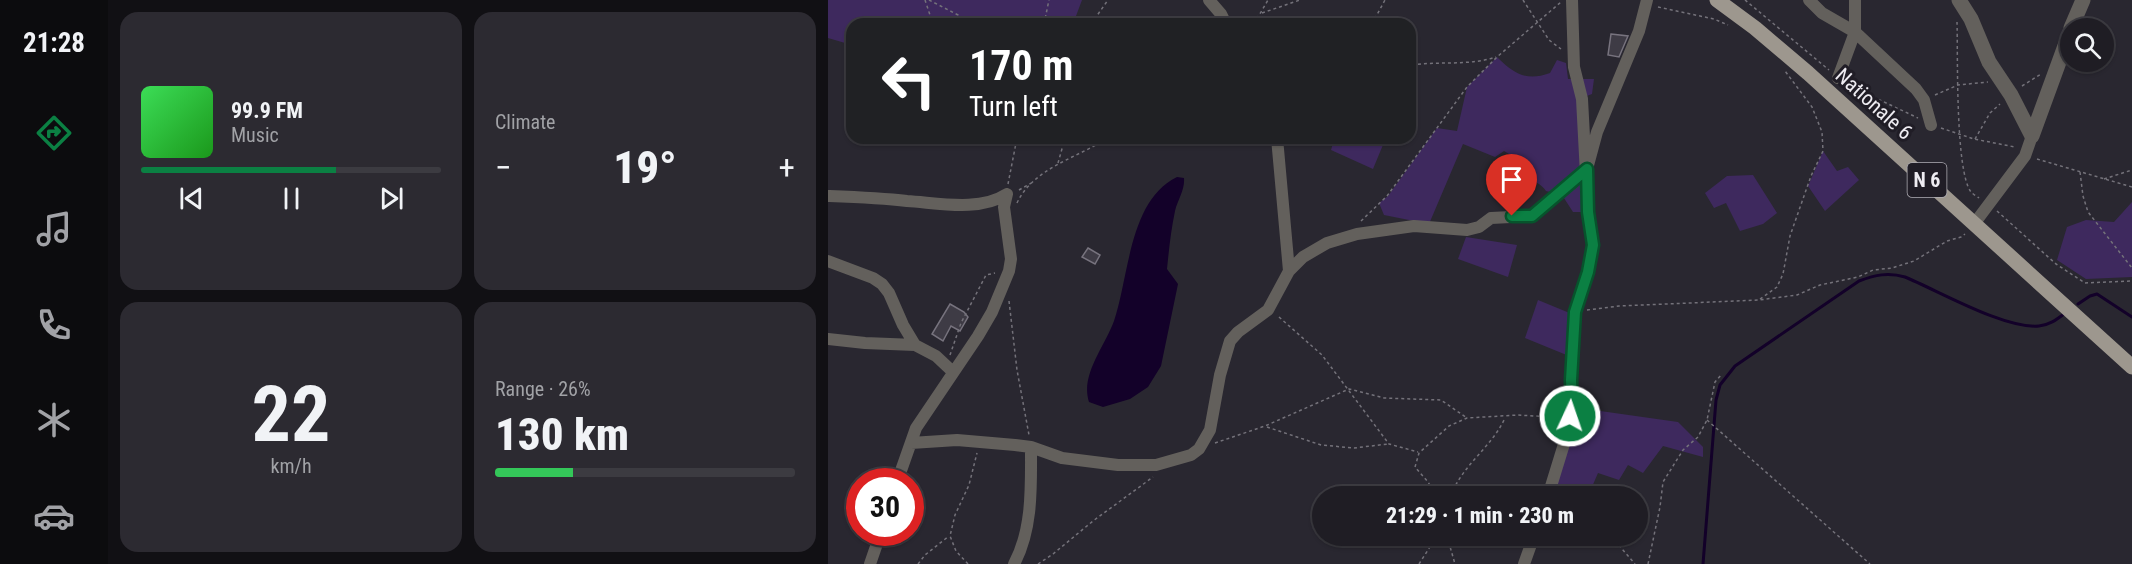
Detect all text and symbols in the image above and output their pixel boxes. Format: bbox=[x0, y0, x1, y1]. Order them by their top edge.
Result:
map controls bbox=[2060, 18, 2114, 72]
button: search bbox=[2060, 18, 2114, 72]
text: 21:28 bbox=[23, 27, 85, 59]
text: 170 m bbox=[969, 41, 1074, 90]
icon: left bbox=[870, 42, 948, 120]
street label: Nationale 6 bbox=[1831, 63, 1917, 145]
text: Turn left bbox=[969, 91, 1058, 123]
text: 99.9 FM bbox=[231, 98, 303, 123]
text: Climate bbox=[495, 110, 555, 134]
icon: directions bbox=[33, 112, 75, 154]
text: Music bbox=[231, 123, 279, 147]
text: 19° bbox=[613, 141, 677, 194]
text: − bbox=[495, 148, 512, 187]
text: + bbox=[779, 148, 795, 187]
pin bbox=[1486, 154, 1537, 216]
icon: arrive bbox=[1495, 163, 1528, 196]
road number: N 6 bbox=[1908, 163, 1946, 197]
icon: previous bbox=[175, 182, 208, 215]
icon: pause bbox=[275, 182, 308, 215]
icon: next bbox=[375, 182, 408, 215]
icon: music bbox=[33, 208, 75, 250]
icon: phone bbox=[33, 304, 75, 346]
text: 22 bbox=[252, 369, 330, 460]
text: Range · 26% bbox=[495, 377, 591, 401]
position arrow bbox=[1538, 384, 1602, 448]
icon: climate bbox=[33, 399, 75, 441]
text: 130 km bbox=[495, 408, 629, 461]
text: km/h bbox=[270, 454, 312, 478]
speed limit sign: 30 bbox=[846, 468, 924, 546]
icon: car bbox=[33, 495, 75, 537]
text: 21:29 · 1 min · 230 m bbox=[1386, 503, 1574, 528]

